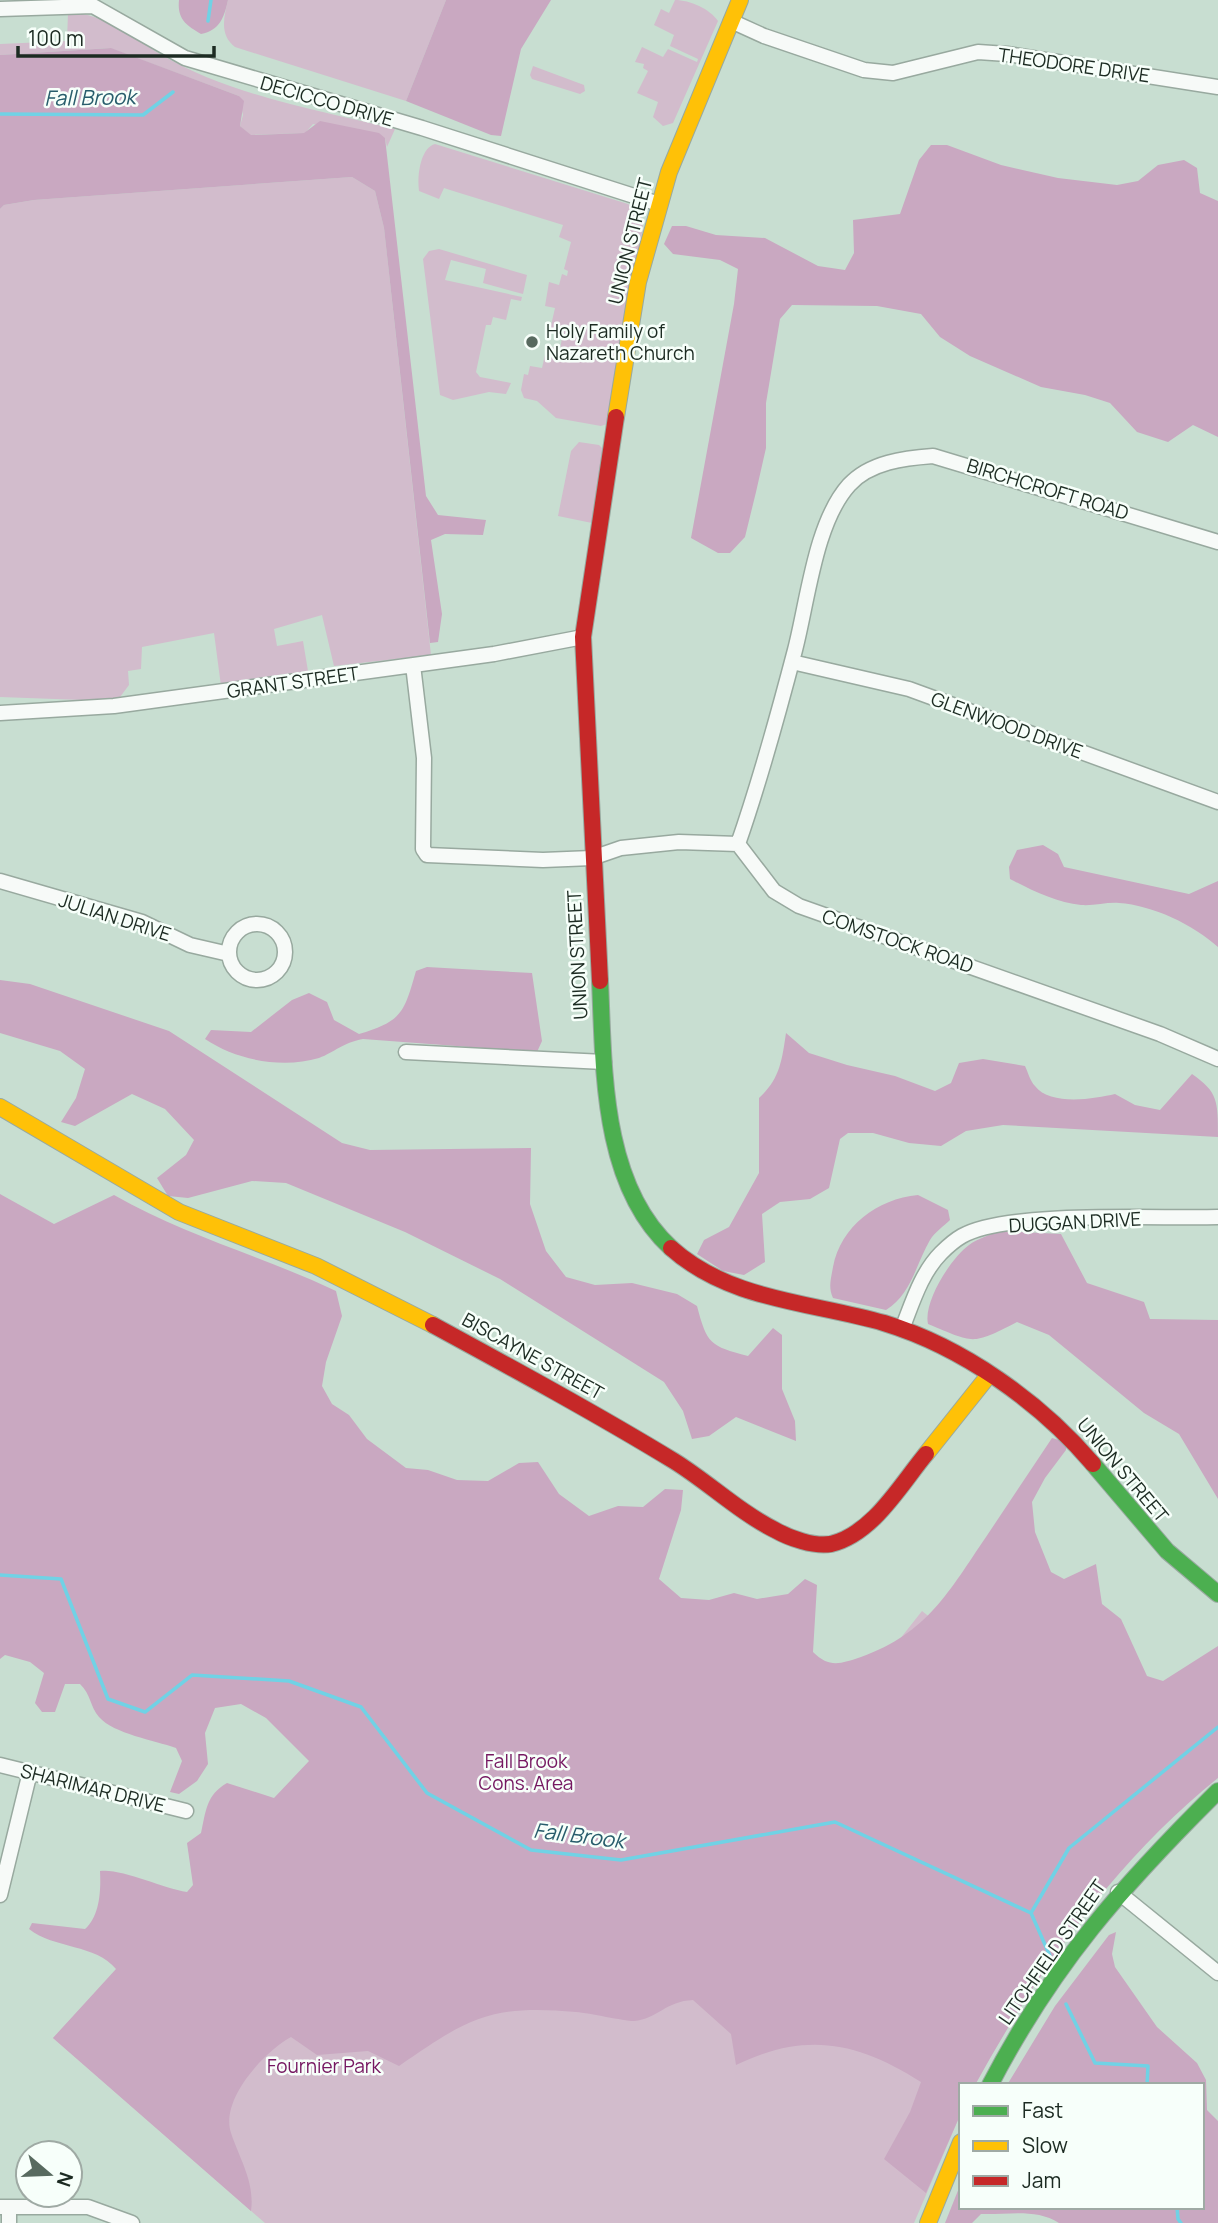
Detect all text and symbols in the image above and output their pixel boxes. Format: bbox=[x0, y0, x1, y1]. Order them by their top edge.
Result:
scale bar bbox=[18, 14, 214, 58]
text: 100 m bbox=[28, 24, 84, 52]
street label: THEODORE DRIVE bbox=[996, 41, 1152, 89]
street label: DECICCO DRIVE bbox=[257, 70, 397, 132]
water label: Fall Brook bbox=[44, 82, 138, 112]
street label: UNION STREET bbox=[602, 174, 658, 307]
place label: Holy Family of Nazareth Church bbox=[546, 318, 695, 366]
marker: Holy Family of Nazareth Church bbox=[524, 334, 540, 350]
street label: BIRCHCROFT ROAD bbox=[964, 452, 1132, 526]
street label: GRANT STREET bbox=[225, 660, 361, 704]
street label: GLENWOOD DRIVE bbox=[927, 685, 1087, 765]
street label: JULIAN DRIVE bbox=[56, 887, 174, 947]
street label: UNION STREET bbox=[561, 889, 593, 1020]
street label: COMSTOCK ROAD bbox=[819, 903, 977, 979]
street label: DUGGAN DRIVE bbox=[1008, 1206, 1142, 1238]
street label: BISCAYNE STREET bbox=[458, 1306, 609, 1406]
street label: UNION STREET bbox=[1071, 1412, 1175, 1528]
park label: Fall Brook Cons. Area bbox=[479, 1748, 573, 1796]
street label: SHARIMAR DRIVE bbox=[18, 1757, 168, 1819]
water label: Fall Brook bbox=[532, 1816, 629, 1855]
street label: LITCHFIELD STREET bbox=[992, 1874, 1112, 2030]
park label: Fournier Park bbox=[267, 2053, 382, 2079]
legend bbox=[959, 2083, 1204, 2209]
text: Fast bbox=[1022, 2096, 1063, 2124]
text: Slow bbox=[1022, 2131, 1068, 2159]
north arrow bbox=[14, 2139, 84, 2209]
text: Jam bbox=[1022, 2166, 1061, 2194]
text: N bbox=[51, 2169, 80, 2190]

